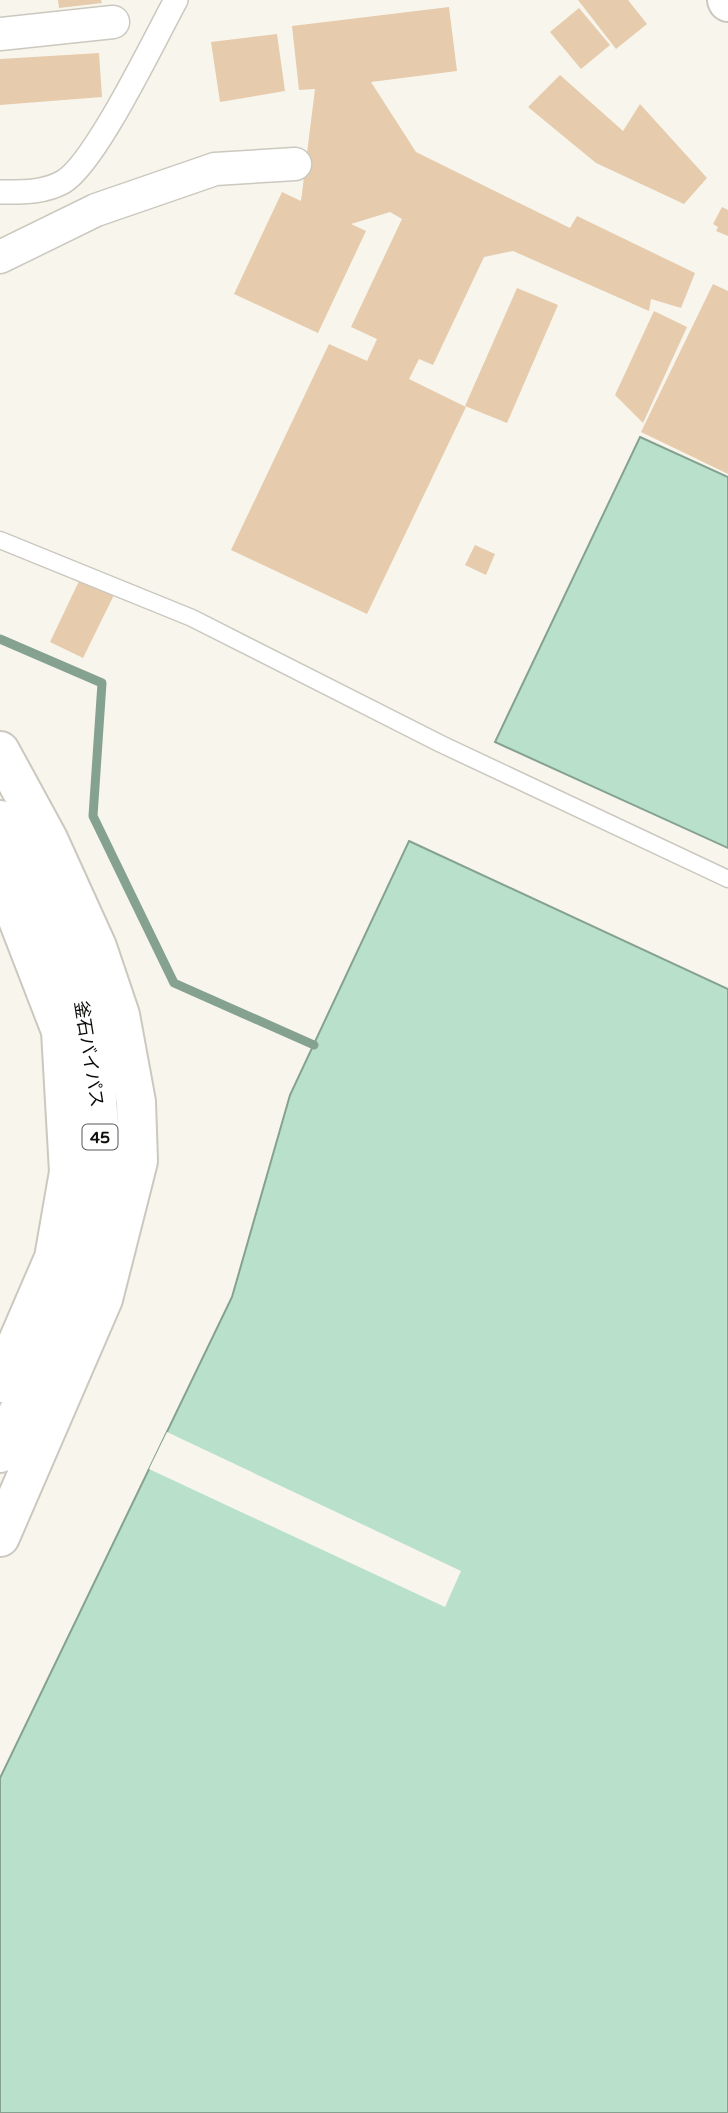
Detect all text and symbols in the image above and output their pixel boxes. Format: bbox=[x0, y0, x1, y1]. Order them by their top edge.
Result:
street label: 釜石バイパス bbox=[70, 999, 108, 1109]
road number: 45 bbox=[82, 1124, 118, 1149]

